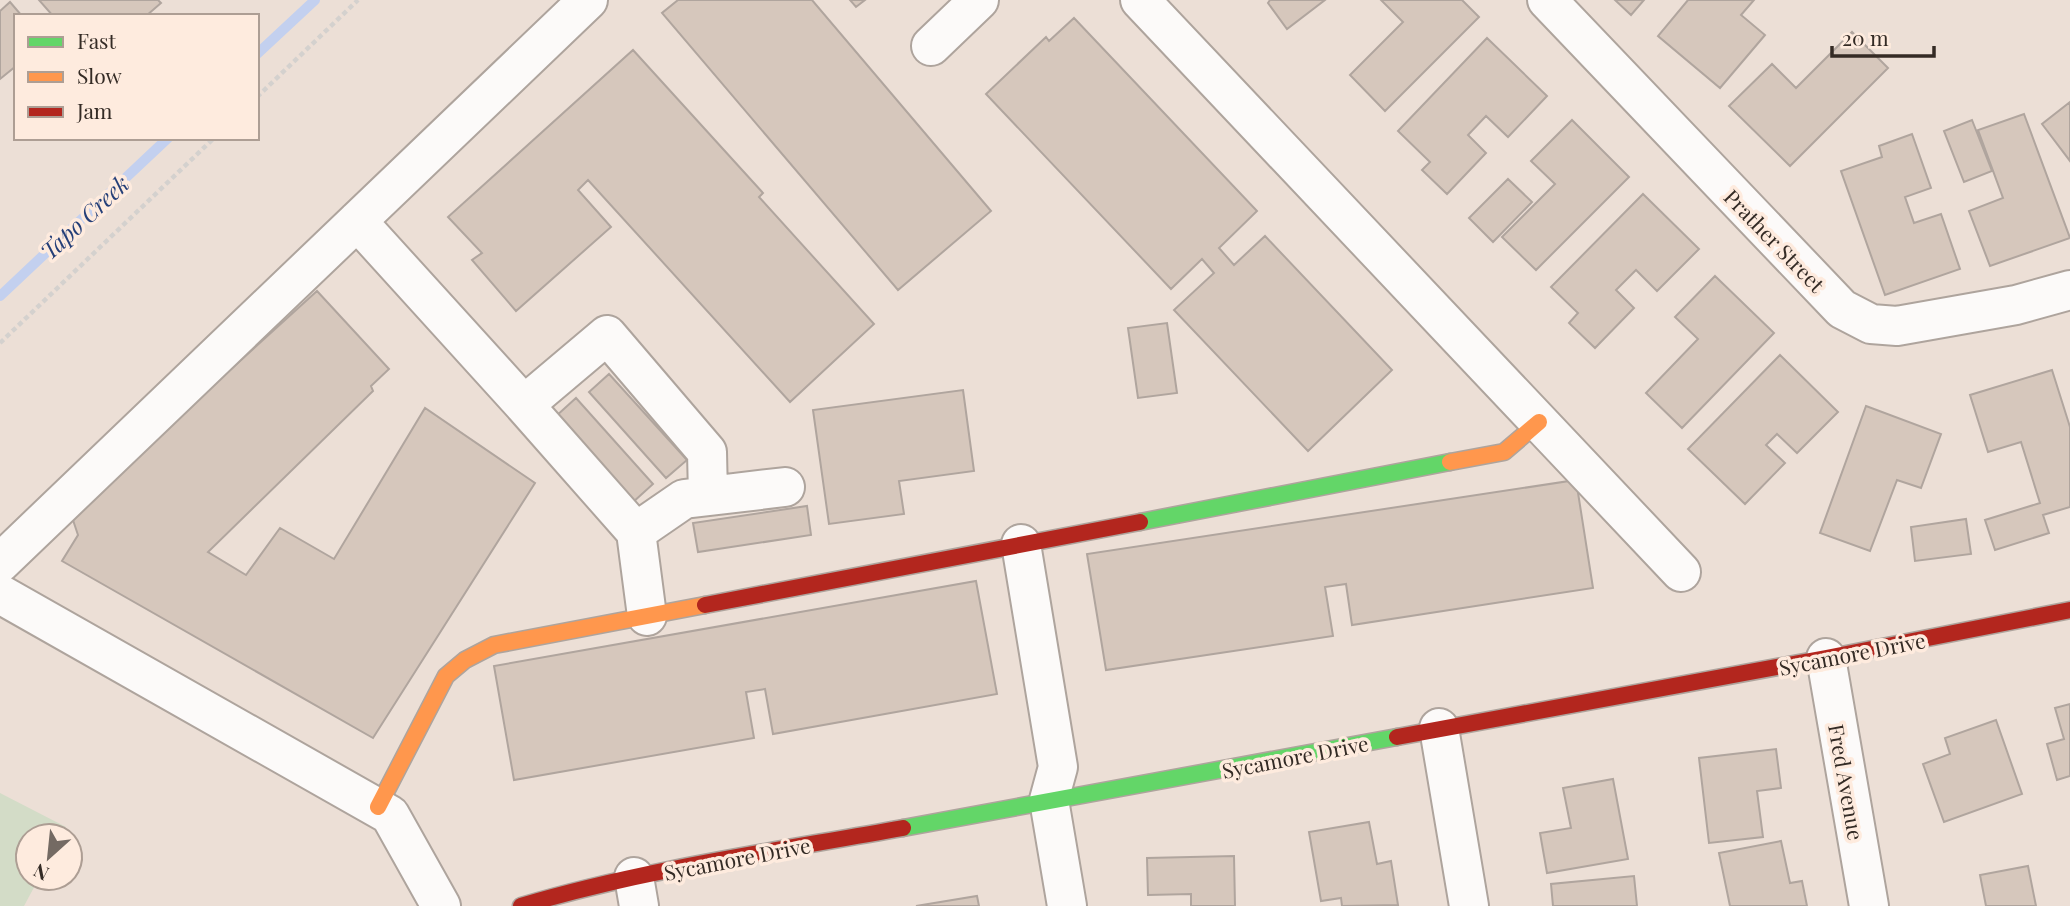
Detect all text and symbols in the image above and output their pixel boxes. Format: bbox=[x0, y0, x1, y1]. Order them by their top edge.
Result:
legend bbox=[14, 14, 259, 140]
scale bar bbox=[1832, 14, 1934, 58]
text: 20 m bbox=[1842, 23, 1889, 51]
text: Fast bbox=[77, 26, 116, 54]
text: Slow bbox=[77, 61, 122, 89]
text: Jam bbox=[76, 96, 113, 124]
water label: Tapo Creek bbox=[33, 168, 135, 266]
street label: Prather Street bbox=[1719, 182, 1832, 298]
street label: Sycamore Drive bbox=[1776, 625, 1928, 681]
street label: Fred Avenue bbox=[1823, 722, 1871, 842]
street label: Sycamore Drive bbox=[1219, 728, 1371, 784]
north arrow bbox=[14, 822, 84, 892]
street label: Sycamore Drive bbox=[661, 830, 813, 886]
text: N bbox=[29, 858, 53, 888]

